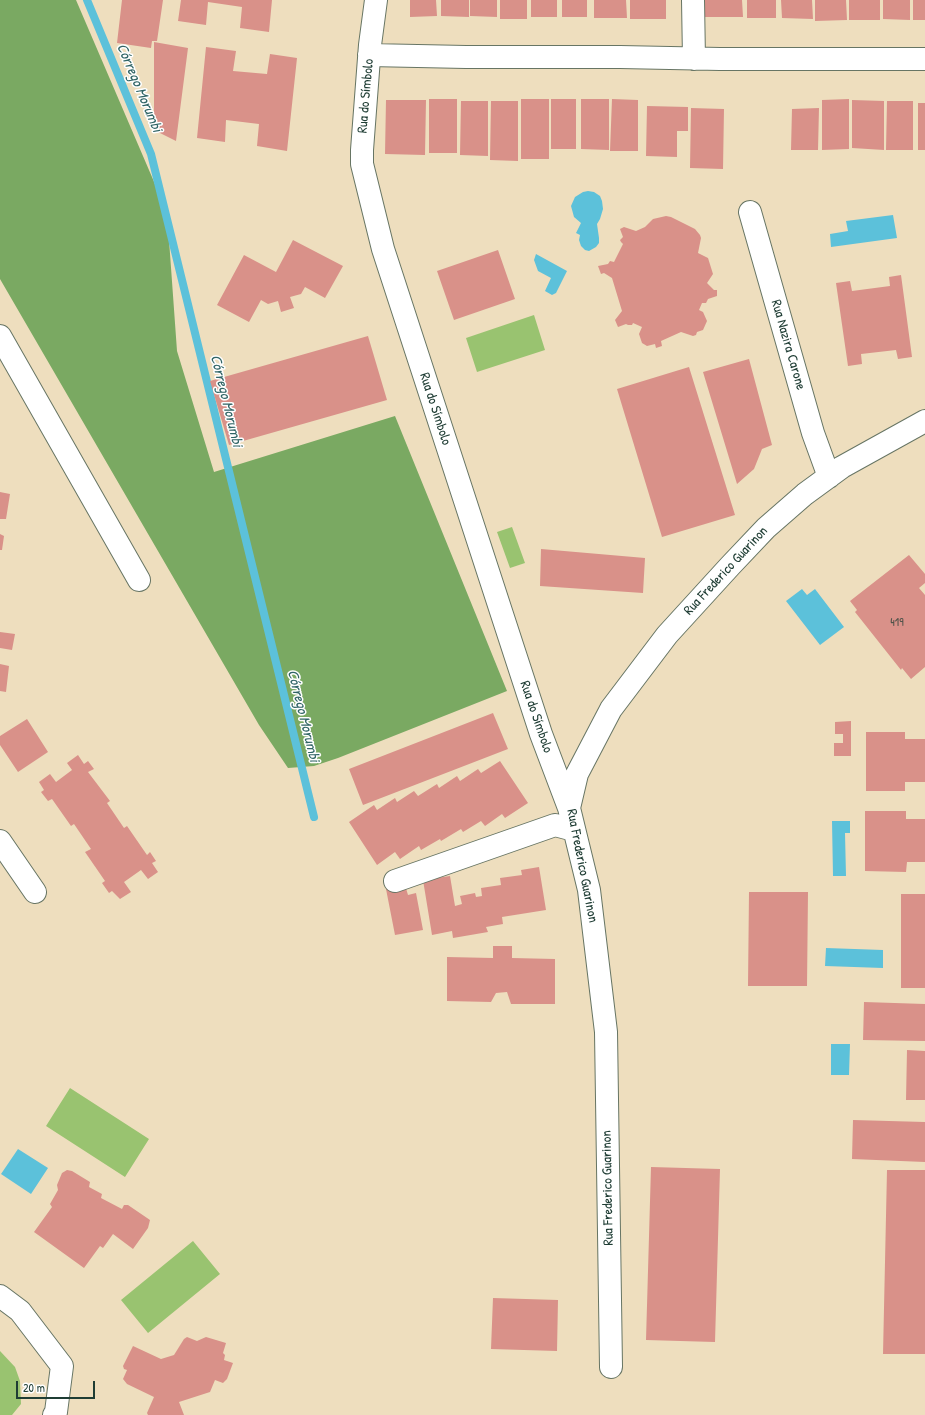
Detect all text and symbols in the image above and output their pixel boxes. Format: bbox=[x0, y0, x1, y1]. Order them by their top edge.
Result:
water label: Córrego Morumbi bbox=[112, 41, 166, 135]
street label: Rua do Símbolo bbox=[354, 58, 378, 134]
street label: Rua Nazira Carone bbox=[767, 298, 809, 392]
water label: Córrego Morumbi bbox=[206, 353, 246, 449]
street label: Rua do Símbolo bbox=[415, 371, 455, 447]
street label: Rua Frederico Guarinon bbox=[681, 523, 771, 619]
house number: 419 bbox=[890, 616, 904, 630]
water label: Córrego Morumbi bbox=[283, 668, 323, 764]
street label: Rua do Símbolo bbox=[516, 679, 556, 755]
street label: Rua Frederico Guarinon bbox=[563, 808, 601, 924]
street label: Rua Frederico Guarinon bbox=[599, 1130, 617, 1246]
scale bar bbox=[18, 1373, 97, 1399]
text: 20 m bbox=[23, 1379, 45, 1396]

